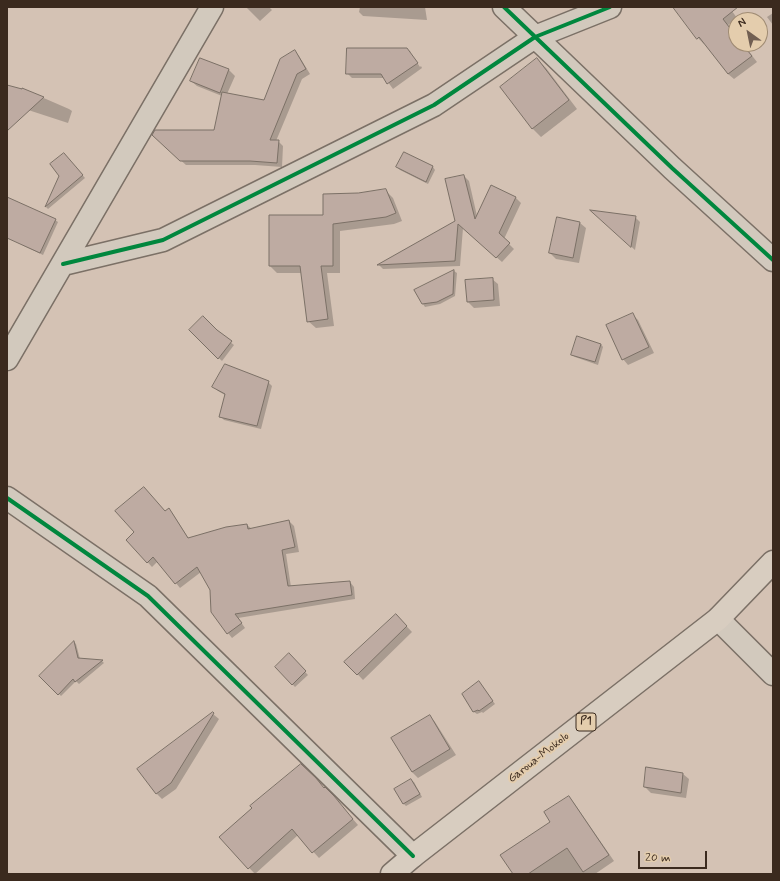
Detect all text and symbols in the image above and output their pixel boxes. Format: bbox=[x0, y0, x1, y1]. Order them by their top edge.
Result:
north arrow bbox=[728, 12, 768, 52]
text: N bbox=[735, 15, 749, 31]
road number: P1 bbox=[576, 713, 596, 731]
street label: Garoua-Mokolo bbox=[505, 730, 573, 786]
scale bar bbox=[640, 843, 709, 869]
text: 20 m bbox=[645, 850, 671, 866]

